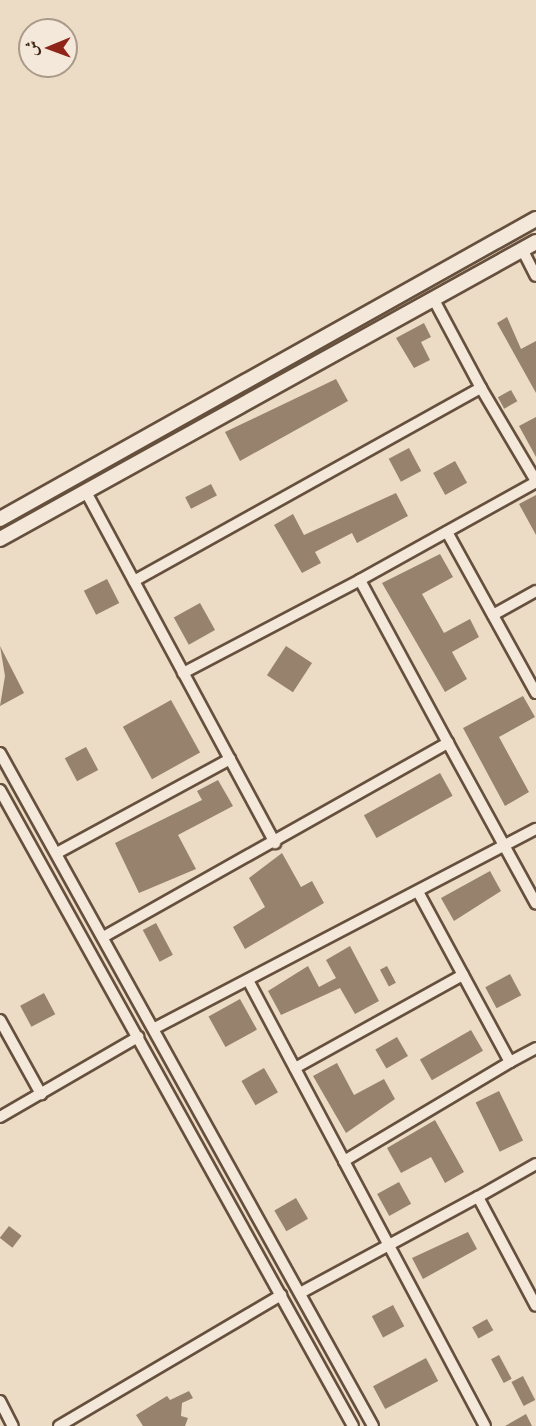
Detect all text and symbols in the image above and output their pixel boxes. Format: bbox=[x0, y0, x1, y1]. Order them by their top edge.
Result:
north arrow bbox=[18, 18, 78, 78]
text: ش bbox=[22, 40, 42, 56]

